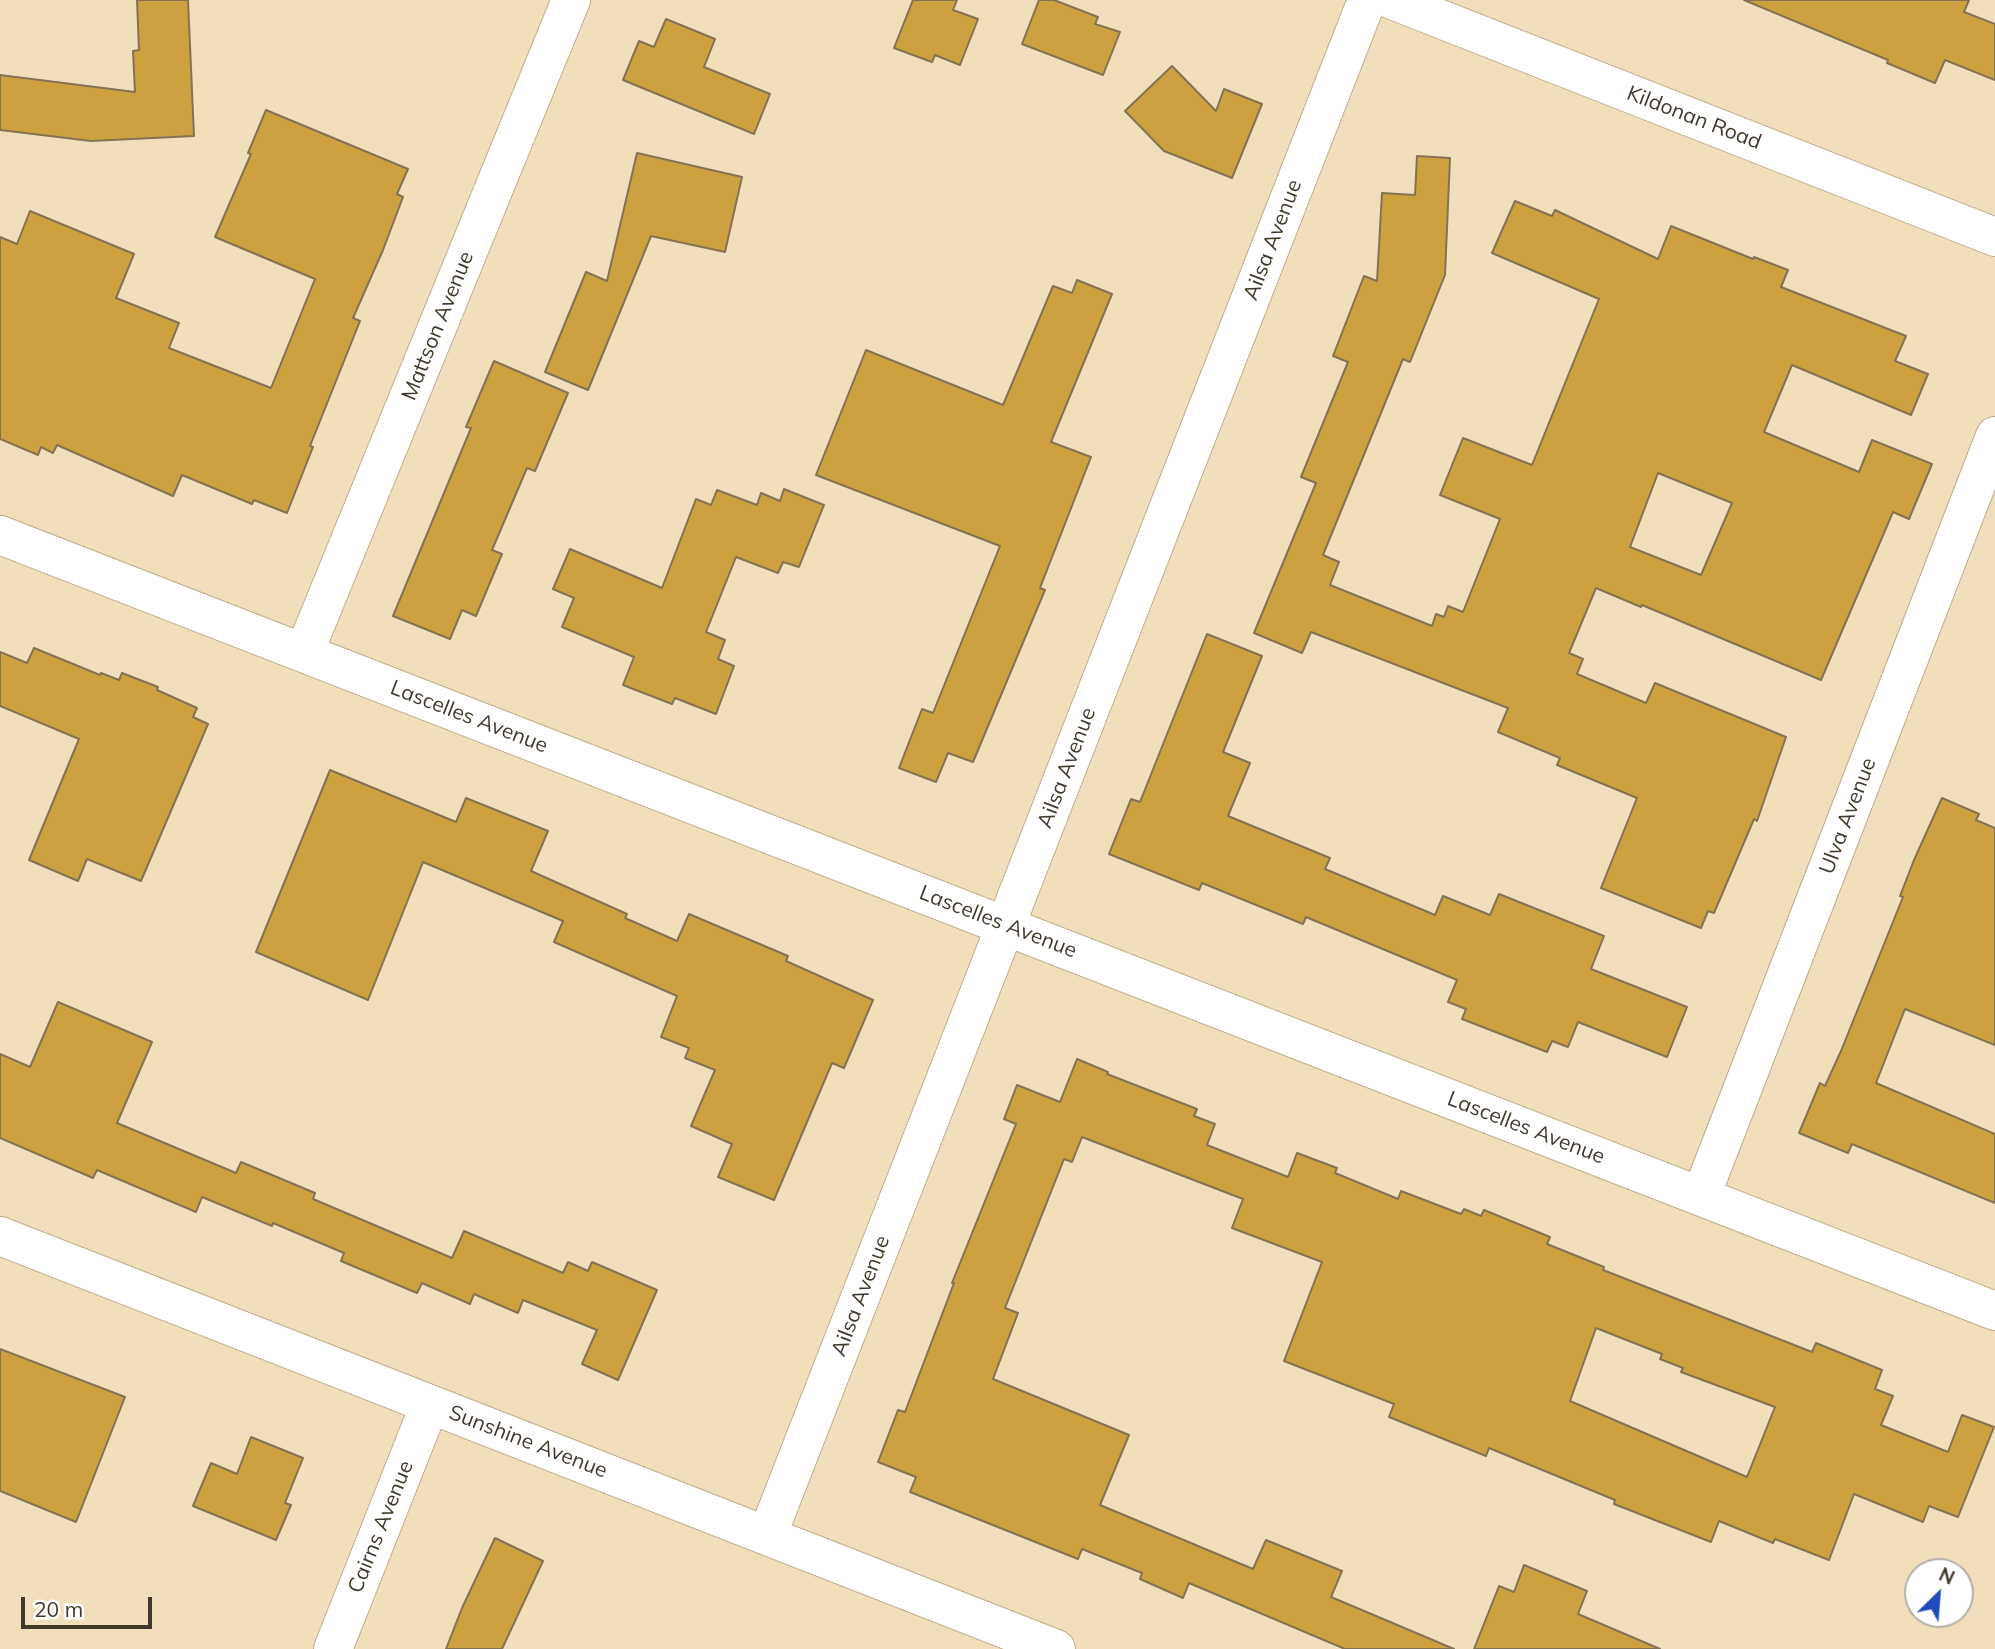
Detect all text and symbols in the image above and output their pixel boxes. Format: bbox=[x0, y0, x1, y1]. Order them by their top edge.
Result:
street label: Kildonan Road bbox=[1623, 81, 1765, 155]
street label: Ailsa Avenue bbox=[1238, 176, 1308, 304]
street label: Mattson Avenue bbox=[397, 248, 479, 404]
street label: Lascelles Avenue bbox=[387, 675, 551, 759]
street label: Ailsa Avenue bbox=[1032, 704, 1102, 832]
street label: Ulva Avenue bbox=[1814, 754, 1882, 878]
street label: Lascelles Avenue bbox=[916, 880, 1080, 964]
street label: Lascelles Avenue bbox=[1444, 1086, 1608, 1170]
street label: Ailsa Avenue bbox=[826, 1232, 896, 1360]
street label: Sunshine Avenue bbox=[445, 1400, 611, 1484]
street label: Cairns Avenue bbox=[343, 1457, 419, 1597]
north arrow bbox=[1904, 1558, 1974, 1628]
text: N bbox=[1935, 1562, 1959, 1590]
scale bar bbox=[24, 1582, 156, 1626]
text: 20 m bbox=[34, 1596, 83, 1622]

